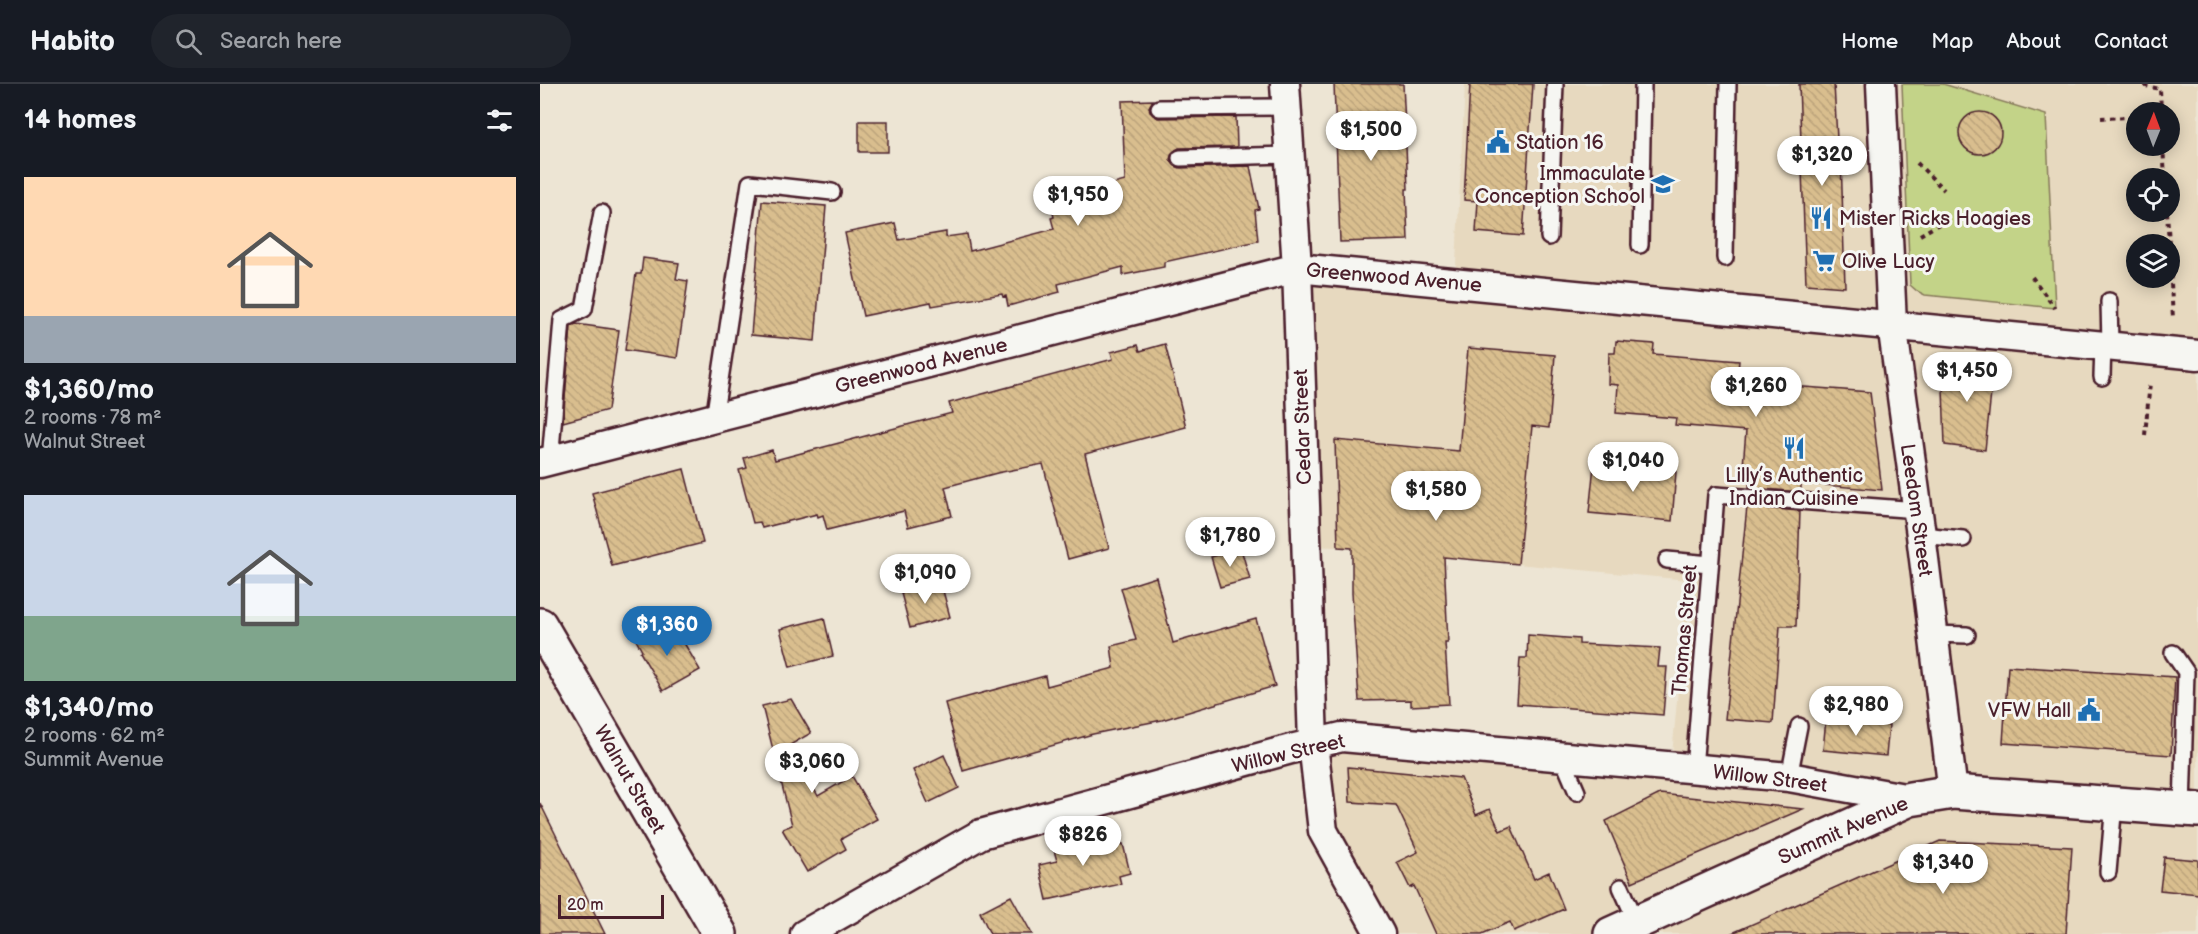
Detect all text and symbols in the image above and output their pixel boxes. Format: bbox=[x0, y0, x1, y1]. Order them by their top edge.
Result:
search box bbox=[151, 14, 571, 68]
text: Habito bbox=[30, 25, 115, 58]
icon: search bbox=[172, 25, 205, 58]
text: Search here bbox=[220, 28, 342, 55]
text: Home bbox=[1841, 29, 1898, 54]
text: Map bbox=[1931, 29, 1973, 54]
text: About bbox=[2006, 29, 2061, 54]
text: Contact bbox=[2094, 29, 2168, 54]
north arrow bbox=[2126, 102, 2180, 156]
map controls bbox=[2126, 102, 2180, 288]
icon: filters bbox=[483, 104, 516, 137]
text: 14 homes bbox=[24, 105, 136, 136]
pin: $1,500 bbox=[1322, 111, 1420, 162]
text: $1,500 bbox=[1340, 118, 1402, 142]
public building icon: Station 16 bbox=[1485, 129, 1511, 155]
place label: Station 16 bbox=[1516, 131, 1604, 155]
pin: $1,320 bbox=[1773, 136, 1871, 187]
text: $1,320 bbox=[1791, 143, 1853, 167]
place label: Immaculate Conception School bbox=[1475, 162, 1645, 209]
button: locate bbox=[2126, 168, 2180, 222]
school or university icon: Immaculate Conception School bbox=[1650, 171, 1676, 197]
pin: $1,950 bbox=[1029, 176, 1127, 227]
text: $1,950 bbox=[1047, 183, 1109, 207]
restaurant icon: Mister Ricks Hoagies bbox=[1808, 205, 1834, 231]
place label: Mister Ricks Hoagies bbox=[1839, 207, 2031, 231]
icon: home bbox=[216, 216, 324, 324]
button: layers bbox=[2126, 234, 2180, 288]
supermarket icon: Olive Lucy bbox=[1811, 248, 1837, 274]
place label: Olive Lucy bbox=[1842, 250, 1935, 274]
street label: Greenwood Avenue bbox=[1305, 258, 1483, 298]
street label: Greenwood Avenue bbox=[833, 333, 1010, 399]
pin: $1,450 bbox=[1918, 352, 2016, 403]
text: $1,450 bbox=[1936, 359, 1998, 383]
pin: $1,260 bbox=[1707, 367, 1805, 418]
street label: Cedar Street bbox=[1289, 369, 1317, 485]
text: $1,260 bbox=[1725, 374, 1787, 398]
text: $1,360/mo bbox=[24, 375, 154, 406]
text: 2 rooms · 78 m² bbox=[24, 406, 162, 430]
text: Walnut Street bbox=[24, 430, 145, 454]
restaurant icon: Lilly’s Authentic Indian Cuisine bbox=[1781, 435, 1807, 461]
pin: $1,040 bbox=[1584, 442, 1682, 493]
street label: Leedom Street bbox=[1895, 442, 1937, 578]
text: $1,040 bbox=[1602, 449, 1664, 473]
place label: Lilly’s Authentic Indian Cuisine bbox=[1725, 464, 1863, 511]
pin: $1,580 bbox=[1387, 471, 1485, 522]
text: $1,580 bbox=[1405, 478, 1467, 502]
pin: $1,780 bbox=[1181, 517, 1279, 568]
text: $1,780 bbox=[1199, 524, 1261, 548]
icon: home bbox=[216, 534, 324, 642]
pin: $1,090 bbox=[876, 554, 974, 605]
text: $1,090 bbox=[894, 561, 956, 585]
street label: Thomas Street bbox=[1667, 563, 1703, 697]
pin: $1,360 bbox=[618, 606, 716, 657]
text: $1,360 bbox=[636, 613, 698, 637]
pin: $2,980 bbox=[1807, 686, 1905, 737]
text: $1,340/mo bbox=[24, 693, 154, 724]
text: $2,980 bbox=[1823, 693, 1889, 717]
public building icon: VFW Hall bbox=[2076, 697, 2102, 723]
place label: VFW Hall bbox=[1988, 699, 2071, 723]
street label: Walnut Street bbox=[588, 721, 670, 838]
text: 2 rooms · 62 m² bbox=[24, 724, 165, 748]
street label: Willow Street bbox=[1229, 729, 1347, 779]
pin: $3,060 bbox=[763, 743, 861, 794]
text: Summit Avenue bbox=[24, 748, 164, 772]
text: $3,060 bbox=[779, 750, 845, 774]
street label: Willow Street bbox=[1711, 760, 1829, 798]
street label: Summit Avenue bbox=[1775, 791, 1912, 870]
pin: $826 bbox=[1047, 816, 1119, 867]
text: $826 bbox=[1058, 823, 1108, 847]
pin: $1,340 bbox=[1894, 844, 1992, 895]
text: $1,340 bbox=[1912, 851, 1974, 875]
scale bar bbox=[558, 892, 664, 920]
text: 20 m bbox=[567, 896, 603, 915]

